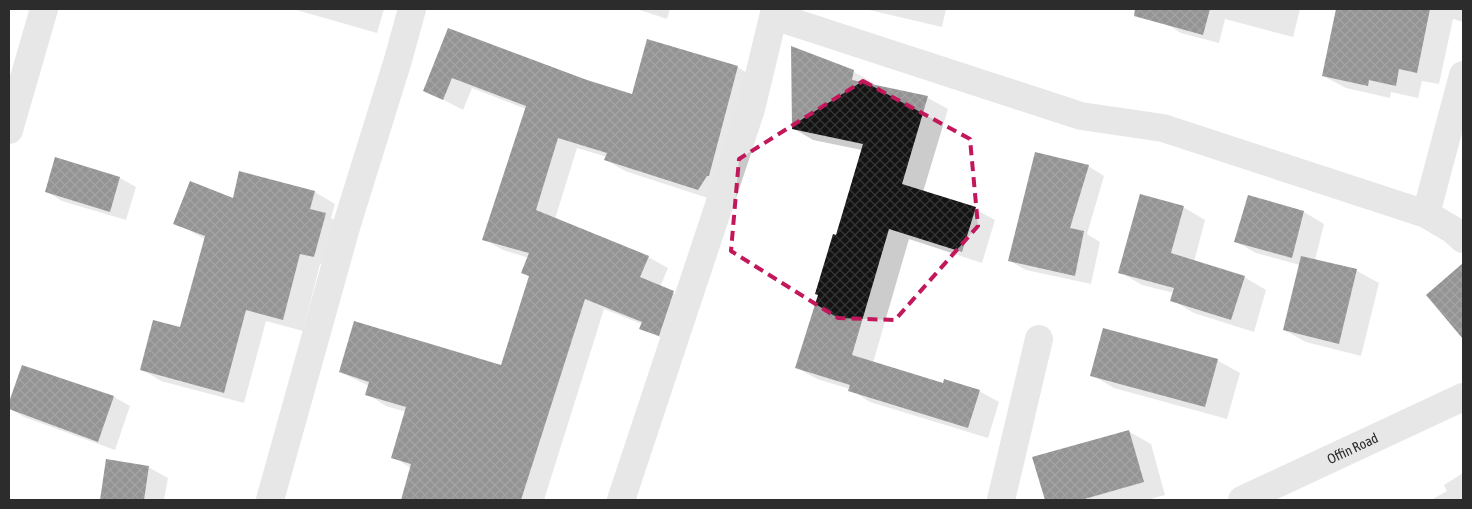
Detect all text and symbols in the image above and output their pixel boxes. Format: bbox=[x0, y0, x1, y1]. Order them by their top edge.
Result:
street label: Offin Road bbox=[1325, 430, 1381, 467]

